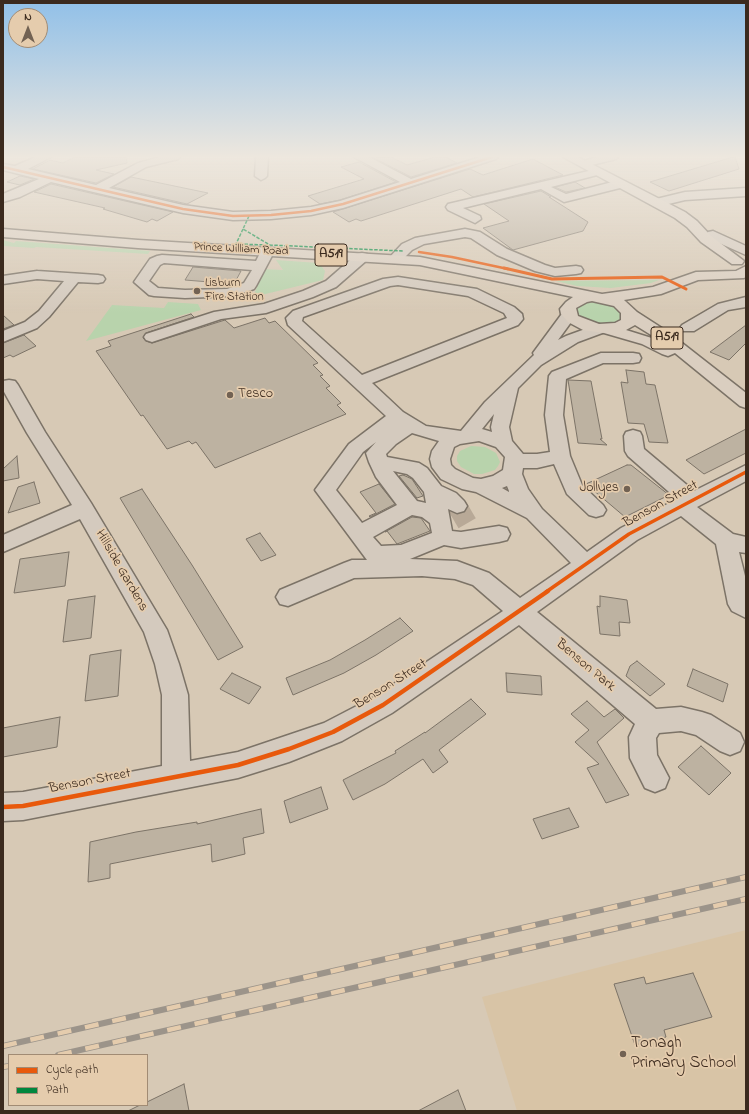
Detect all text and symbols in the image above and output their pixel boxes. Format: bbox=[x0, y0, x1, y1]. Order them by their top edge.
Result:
north arrow bbox=[8, 8, 48, 48]
text: N bbox=[24, 9, 32, 25]
street label: Prince William Road bbox=[193, 240, 289, 260]
road number: A519 bbox=[315, 244, 347, 266]
place label: Lisburn Fire Station bbox=[205, 277, 264, 305]
marker: Lisburn Fire Station bbox=[192, 286, 202, 296]
road number: A519 bbox=[651, 327, 683, 349]
place label: Tesco bbox=[238, 387, 273, 403]
marker: Tesco bbox=[225, 390, 235, 400]
street label: Benson Street bbox=[621, 478, 701, 532]
place label: Jollyes bbox=[579, 481, 619, 497]
marker: Jollyes bbox=[622, 484, 632, 494]
street label: Hillside Gardens bbox=[91, 527, 151, 615]
street label: Benson Park bbox=[552, 636, 618, 696]
street label: Benson Street bbox=[351, 656, 431, 714]
street label: Benson Street bbox=[48, 766, 132, 798]
place label: Tonagh Primary School bbox=[631, 1034, 736, 1074]
marker: Tonagh Primary School bbox=[618, 1049, 628, 1059]
legend bbox=[8, 1054, 148, 1106]
text: Cycle path bbox=[46, 1061, 98, 1079]
text: Path bbox=[46, 1081, 68, 1099]

